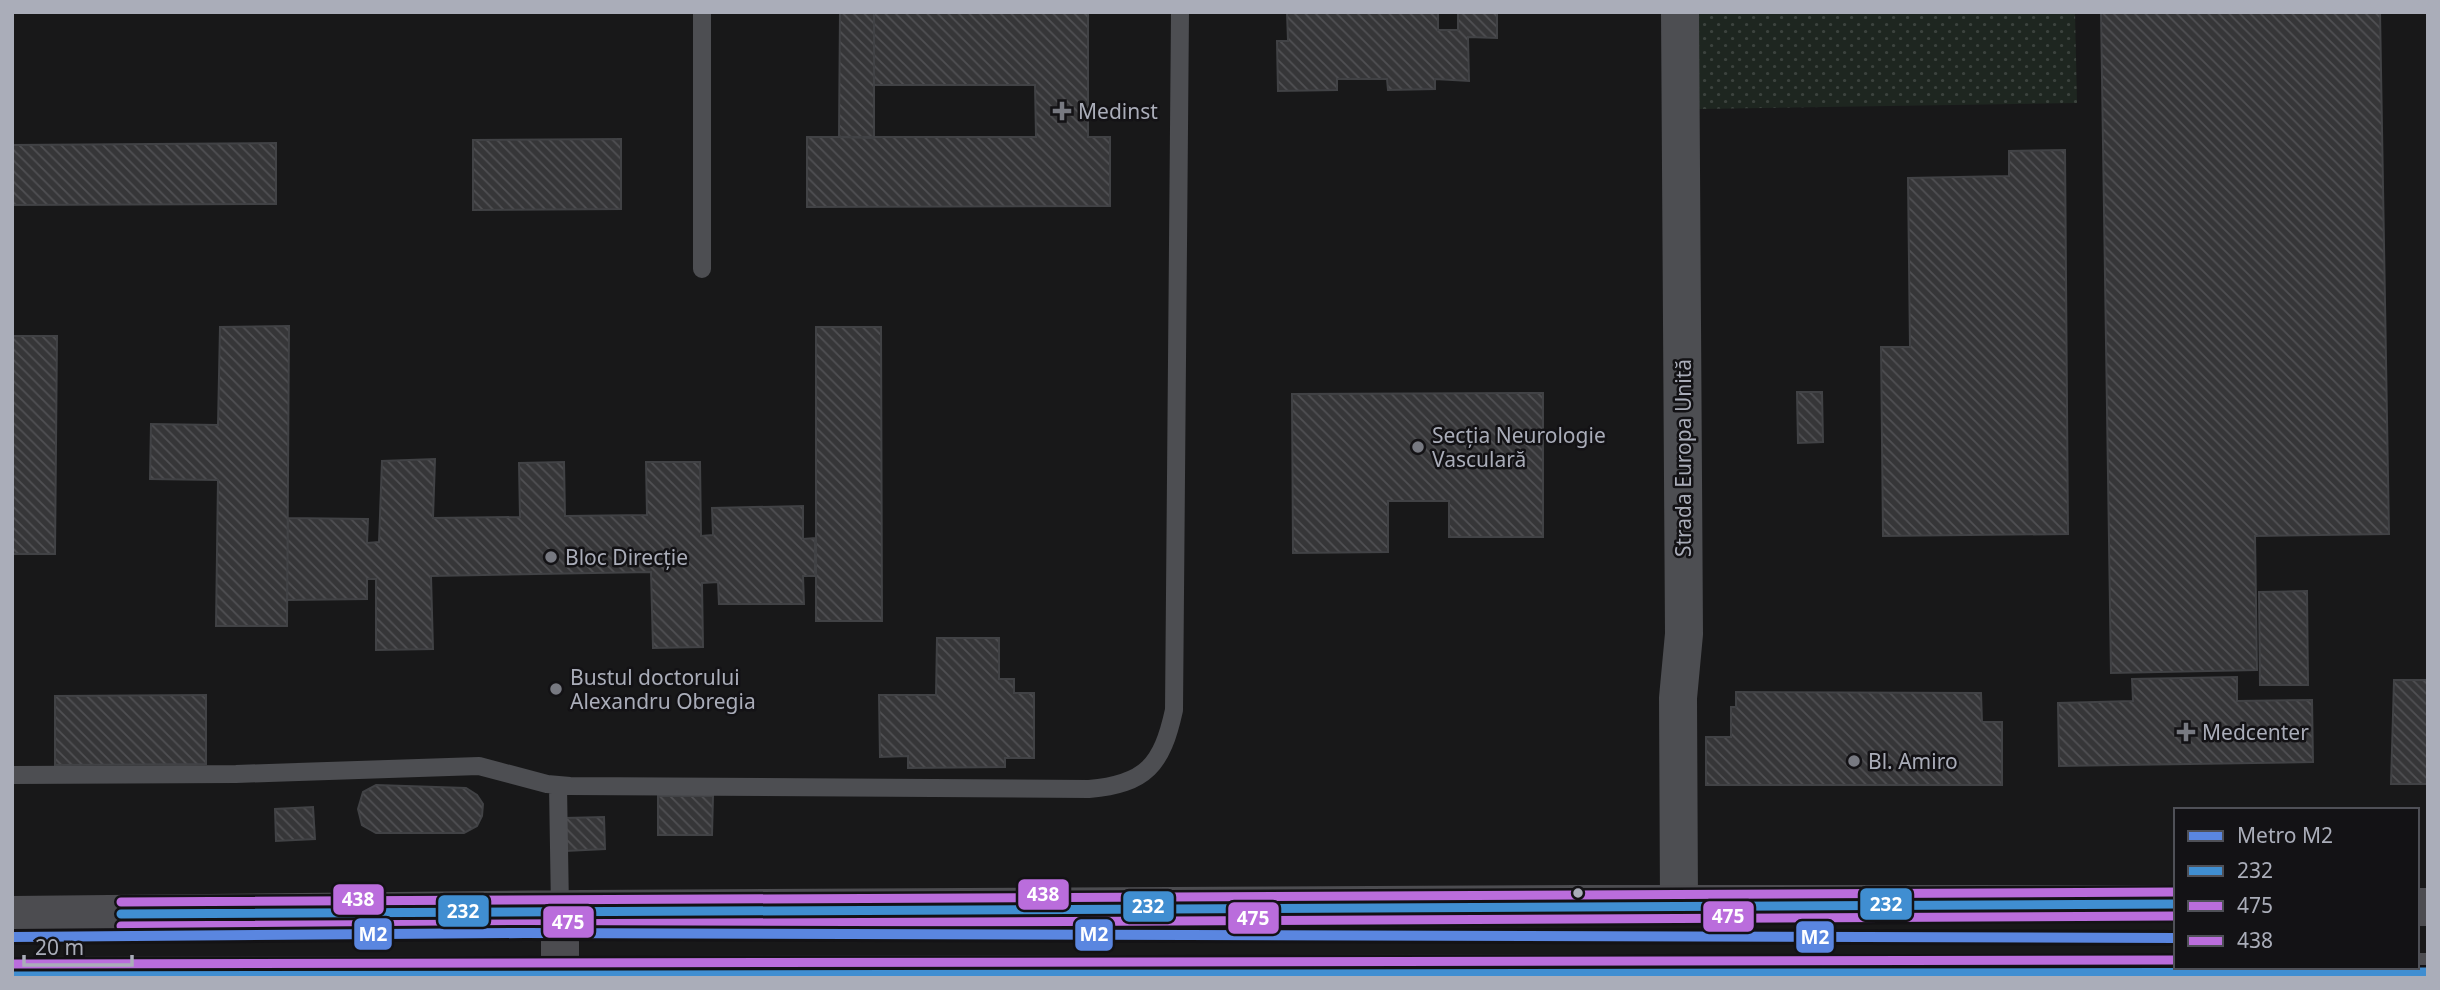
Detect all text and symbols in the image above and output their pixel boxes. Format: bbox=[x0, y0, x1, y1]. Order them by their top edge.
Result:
place label: Medinst bbox=[1078, 97, 1158, 125]
marker: Medinst bbox=[1052, 101, 1072, 121]
street label: Strada Europa Unită bbox=[1669, 359, 1697, 557]
place label: Secția Neurologie Vasculară bbox=[1432, 421, 1606, 473]
marker: Secția Neurologie Vasculară bbox=[1410, 439, 1426, 455]
place label: Bloc Direcție bbox=[565, 543, 688, 571]
marker: Bloc Direcție bbox=[543, 549, 559, 565]
place label: Bustul doctorului Alexandru Obregia bbox=[570, 663, 756, 715]
marker: Bustul doctorului Alexandru Obregia bbox=[548, 681, 564, 697]
place label: Medcenter bbox=[2202, 718, 2309, 746]
marker: Medcenter bbox=[2176, 722, 2196, 742]
place label: Bl. Amiro bbox=[1868, 747, 1958, 775]
marker: Bl. Amiro bbox=[1846, 753, 1862, 769]
legend bbox=[2174, 808, 2419, 969]
text: Metro M2 bbox=[2237, 821, 2333, 849]
text: 232 bbox=[2237, 856, 2273, 884]
line badge: 438 bbox=[1017, 878, 1070, 911]
text: 438 bbox=[1027, 881, 1059, 907]
line badge: 438 bbox=[332, 883, 385, 916]
text: 438 bbox=[342, 886, 374, 912]
unlabelled marker bbox=[1571, 886, 1585, 900]
line badge: 232 bbox=[1859, 887, 1913, 921]
line badge: 232 bbox=[1122, 890, 1175, 923]
text: 232 bbox=[1870, 891, 1902, 917]
text: 475 bbox=[2237, 891, 2273, 919]
text: 232 bbox=[1132, 893, 1164, 919]
line badge: 232 bbox=[437, 894, 490, 928]
text: 232 bbox=[447, 898, 479, 924]
line badge: 475 bbox=[1702, 900, 1755, 933]
line badge: 475 bbox=[1227, 901, 1280, 935]
text: 475 bbox=[1712, 903, 1744, 929]
line badge: 475 bbox=[542, 905, 595, 939]
text: 475 bbox=[1237, 905, 1269, 931]
text: 475 bbox=[552, 909, 584, 935]
line badge: M2 bbox=[353, 917, 393, 951]
line badge: M2 bbox=[1074, 918, 1114, 952]
line badge: M2 bbox=[1795, 920, 1835, 954]
text: M2 bbox=[359, 921, 388, 947]
text: M2 bbox=[1080, 921, 1109, 947]
scale bar bbox=[24, 923, 133, 967]
text: M2 bbox=[1801, 924, 1830, 950]
text: 438 bbox=[2237, 926, 2273, 954]
text: 20 m bbox=[35, 933, 84, 961]

